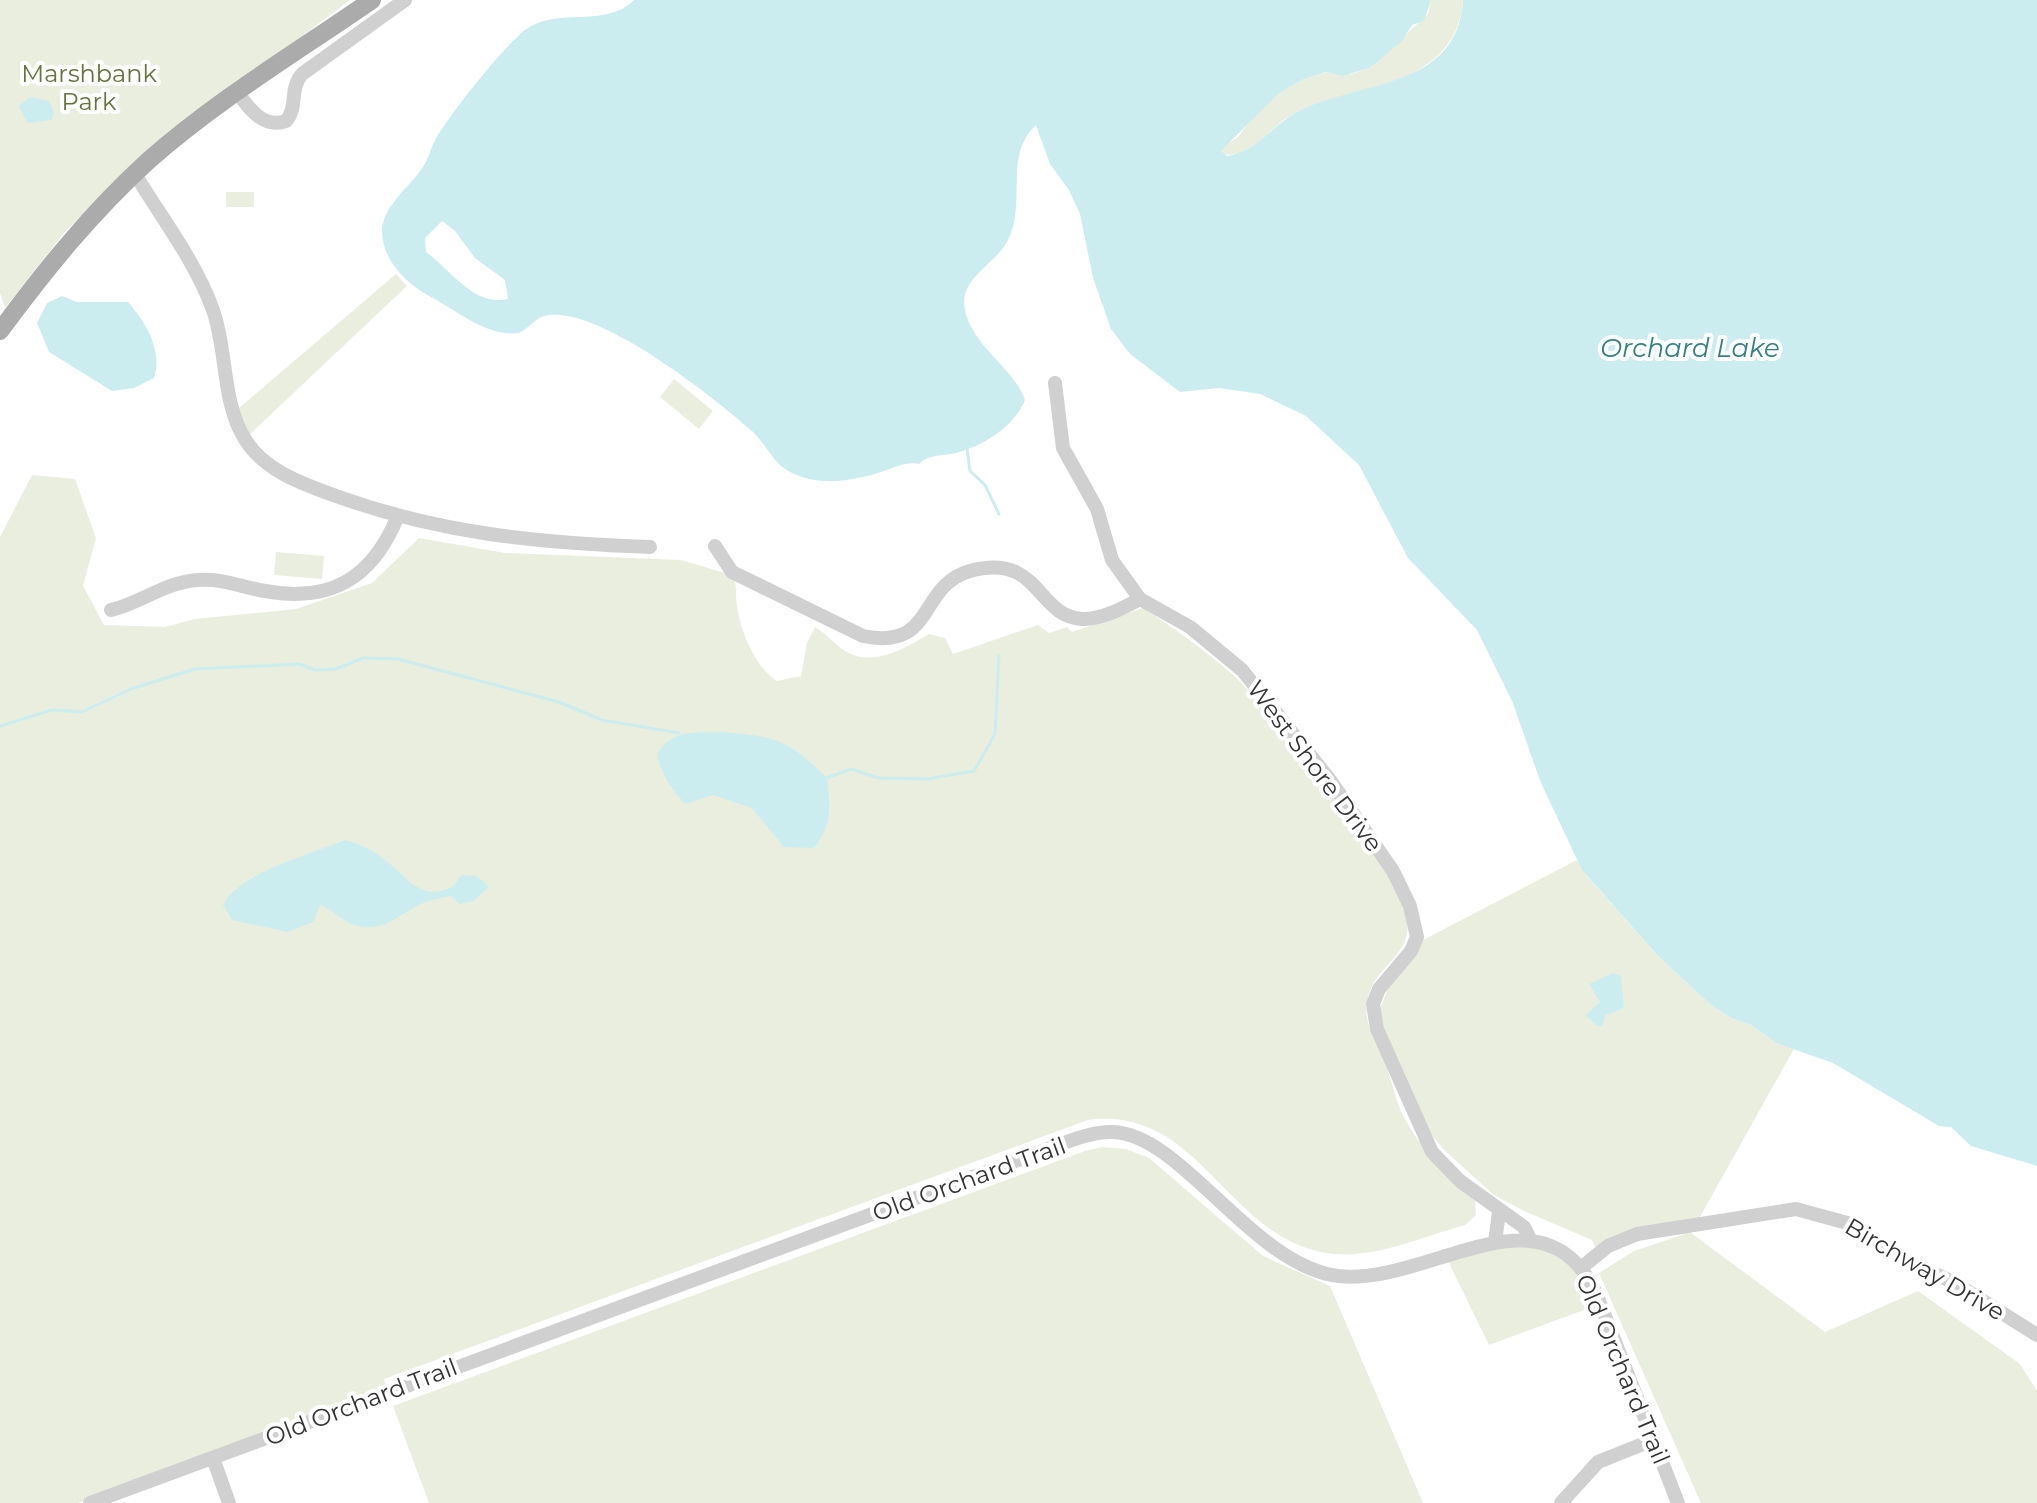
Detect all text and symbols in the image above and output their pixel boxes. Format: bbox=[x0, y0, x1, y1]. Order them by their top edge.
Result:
park label: Marshbank Park bbox=[21, 59, 157, 116]
water label: Orchard Lake bbox=[1600, 332, 1780, 364]
street label: West Shore Drive bbox=[1241, 675, 1389, 857]
street label: Old Orchard Trail bbox=[868, 1131, 1070, 1227]
street label: Birchway Drive bbox=[1840, 1212, 2010, 1326]
street label: Old Orchard Trail bbox=[1570, 1270, 1676, 1468]
street label: Old Orchard Trail bbox=[261, 1352, 461, 1452]

